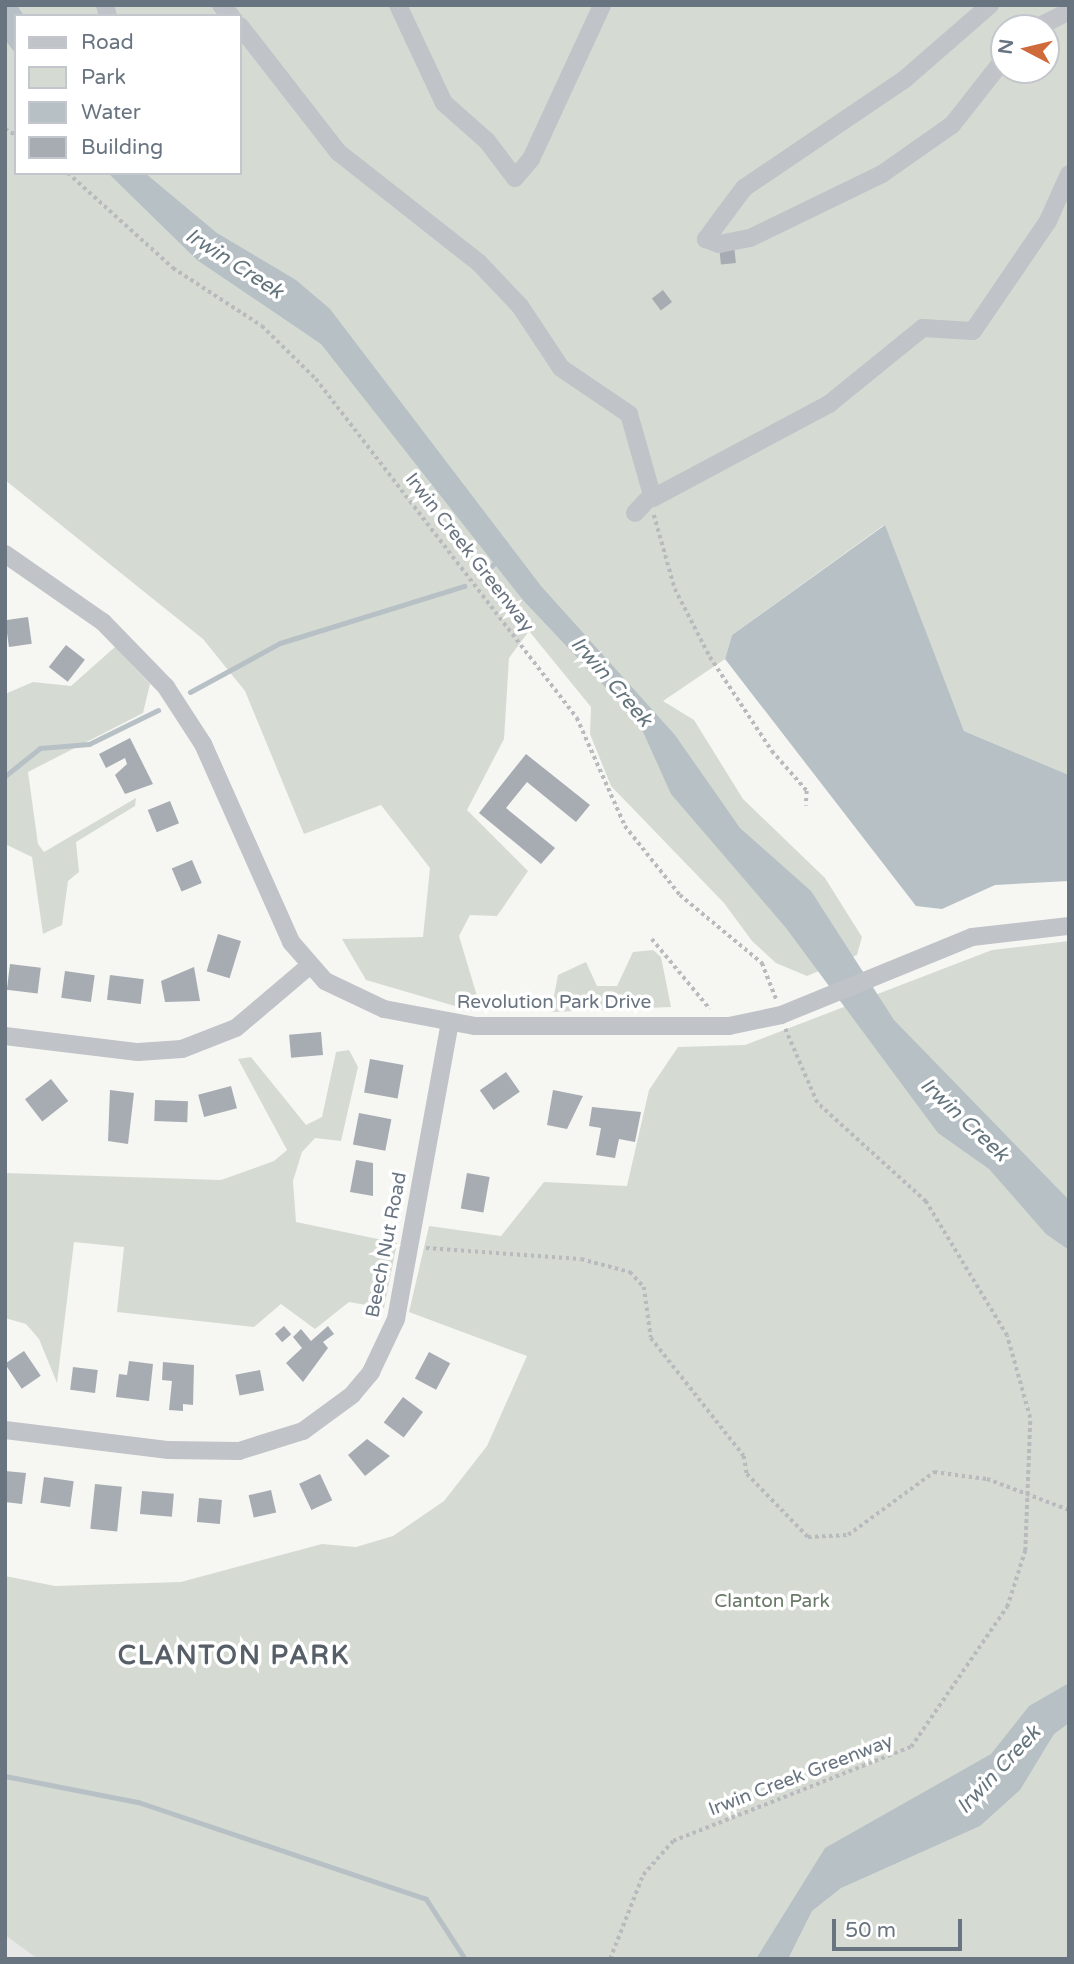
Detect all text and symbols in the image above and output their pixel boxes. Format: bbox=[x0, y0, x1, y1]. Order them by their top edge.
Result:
legend bbox=[14, 14, 242, 175]
north arrow bbox=[990, 14, 1060, 84]
text: Road bbox=[81, 30, 134, 55]
text: N bbox=[994, 38, 1018, 56]
text: Park bbox=[81, 65, 126, 90]
text: Water bbox=[81, 100, 141, 125]
text: Building bbox=[81, 135, 163, 160]
water label: Irwin Creek bbox=[180, 223, 288, 305]
street label: Irwin Creek Greenway bbox=[400, 469, 538, 637]
water label: Irwin Creek bbox=[565, 632, 657, 732]
street label: Revolution Park Drive bbox=[457, 992, 651, 1014]
water label: Irwin Creek bbox=[915, 1073, 1013, 1167]
street label: Beech Nut Road bbox=[362, 1170, 412, 1320]
park label: Clanton Park bbox=[714, 1591, 830, 1613]
district label: CLANTON PARK bbox=[119, 1640, 349, 1672]
water label: Irwin Creek bbox=[952, 1721, 1046, 1819]
street label: Irwin Creek Greenway bbox=[706, 1730, 896, 1822]
scale bar bbox=[836, 1904, 965, 1948]
text: 50 m bbox=[845, 1918, 896, 1943]

